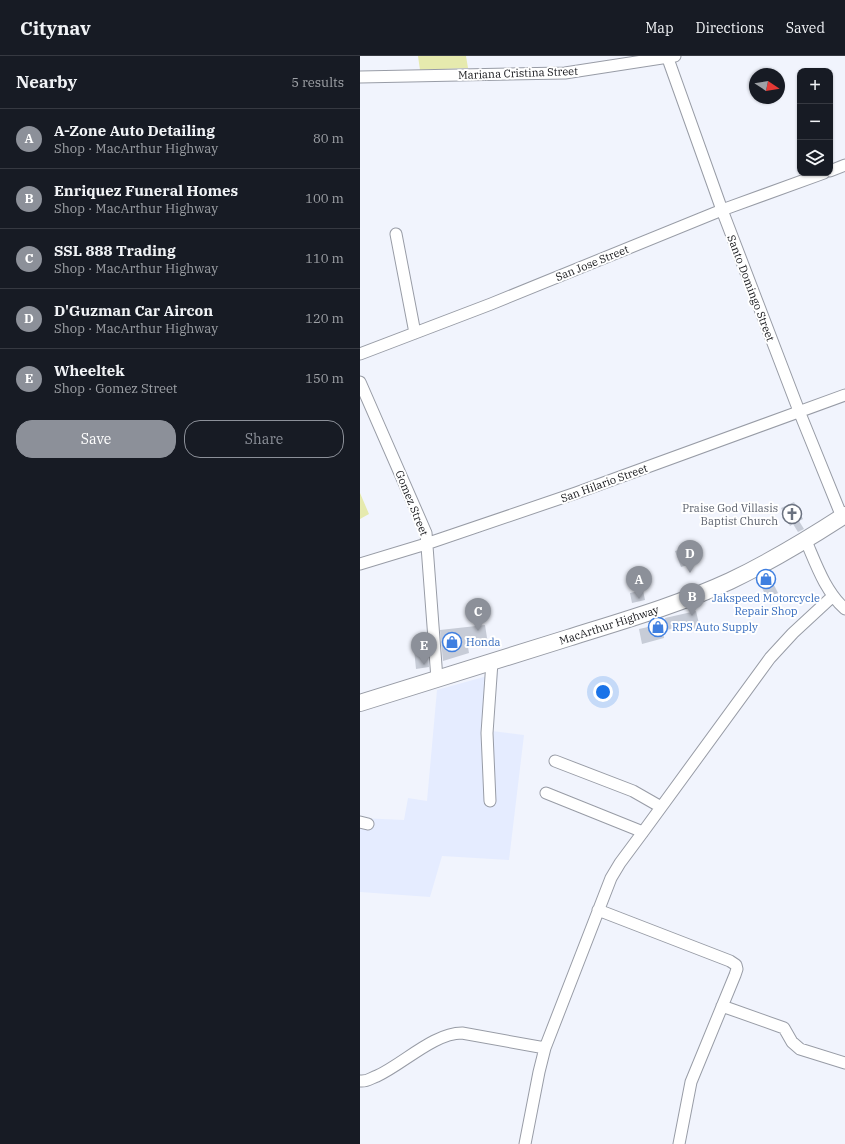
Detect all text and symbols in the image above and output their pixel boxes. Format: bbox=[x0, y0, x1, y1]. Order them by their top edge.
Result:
text: Citynav bbox=[20, 16, 91, 40]
text: Map bbox=[645, 19, 674, 37]
text: Directions bbox=[696, 19, 764, 37]
text: Saved bbox=[786, 19, 825, 37]
street label: Mariana Cristina Street bbox=[458, 64, 578, 82]
north arrow bbox=[749, 68, 785, 104]
map controls bbox=[797, 68, 833, 176]
button: + bbox=[797, 68, 833, 104]
text: Nearby bbox=[16, 71, 77, 93]
text: 5 results bbox=[291, 74, 344, 91]
button: − bbox=[797, 104, 833, 140]
text: A-Zone Auto Detailing bbox=[54, 121, 215, 140]
text: A bbox=[24, 130, 34, 147]
text: 80 m bbox=[313, 130, 344, 147]
text: Shop · MacArthur Highway bbox=[54, 140, 218, 157]
button: layers bbox=[797, 140, 833, 176]
text: Enriquez Funeral Homes bbox=[54, 181, 238, 200]
text: B bbox=[24, 190, 34, 207]
text: 100 m bbox=[305, 190, 344, 207]
text: Shop · MacArthur Highway bbox=[54, 200, 218, 217]
street label: Santo Domingo Street bbox=[724, 233, 778, 343]
text: SSL 888 Trading bbox=[54, 241, 176, 260]
street label: San Jose Street bbox=[553, 242, 631, 284]
text: C bbox=[25, 250, 33, 267]
text: 110 m bbox=[305, 250, 344, 267]
text: Shop · MacArthur Highway bbox=[54, 260, 218, 277]
text: D'Guzman Car Aircon bbox=[54, 301, 213, 320]
text: D bbox=[24, 310, 34, 327]
text: 120 m bbox=[305, 310, 344, 327]
text: Shop · MacArthur Highway bbox=[54, 320, 218, 337]
text: Wheeltek bbox=[54, 361, 124, 380]
text: E bbox=[25, 370, 33, 387]
text: 150 m bbox=[305, 370, 344, 387]
text: Shop · Gomez Street bbox=[54, 380, 177, 397]
button: Save bbox=[16, 420, 176, 458]
button: Share bbox=[184, 420, 344, 458]
street label: San Hilario Street bbox=[559, 461, 649, 505]
street label: Gomez Street bbox=[392, 468, 432, 538]
place label: Praise God Villasis Baptist Church bbox=[682, 501, 778, 528]
church icon: Praise God Villasis Baptist Church bbox=[781, 503, 803, 525]
pin: D bbox=[677, 540, 703, 573]
pin: A bbox=[626, 566, 652, 599]
shop icon: Jakspeed Motorcycle Repair Shop bbox=[755, 568, 777, 590]
pin: B bbox=[679, 583, 705, 616]
place label: Jakspeed Motorcycle Repair Shop bbox=[712, 591, 820, 618]
pin: C bbox=[465, 598, 491, 631]
street label: MacArthur Highway bbox=[557, 602, 661, 648]
shop icon: RPS Auto Supply bbox=[647, 616, 669, 638]
place label: RPS Auto Supply bbox=[672, 620, 758, 634]
shop icon: Honda bbox=[441, 631, 463, 653]
pin: E bbox=[411, 632, 437, 665]
place label: Honda bbox=[466, 635, 501, 649]
your location bbox=[593, 682, 613, 702]

